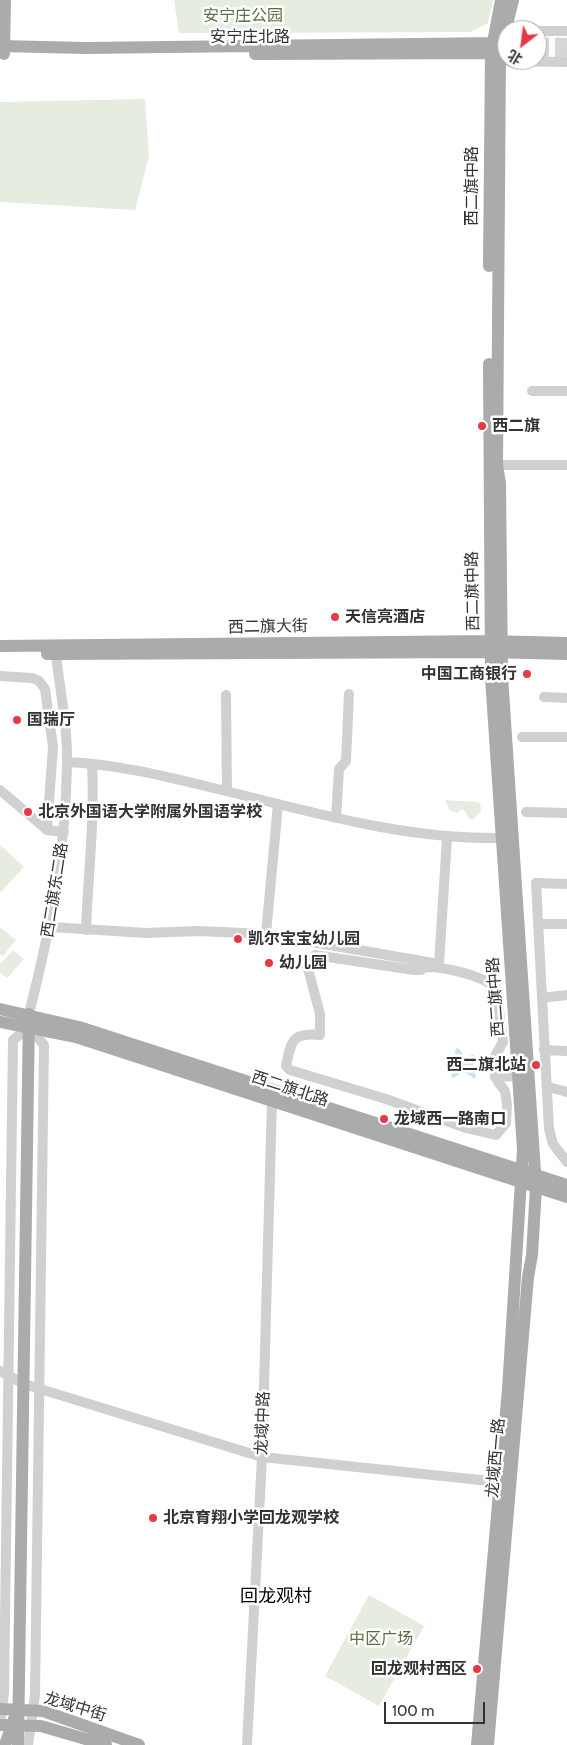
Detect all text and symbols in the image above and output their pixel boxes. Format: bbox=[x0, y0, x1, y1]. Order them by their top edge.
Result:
park label: 安宁庄公园 bbox=[203, 6, 283, 26]
north arrow bbox=[497, 20, 547, 70]
street label: 安宁庄北路 bbox=[210, 27, 290, 47]
text: 北 bbox=[504, 46, 526, 68]
street label: 西二旗中路 bbox=[462, 146, 482, 226]
place label: 西二旗 bbox=[492, 416, 540, 436]
marker: 西二旗 bbox=[476, 420, 488, 432]
street label: 西二旗中路 bbox=[463, 551, 483, 631]
place label: 天信亮酒店 bbox=[345, 607, 425, 627]
marker: 天信亮酒店 bbox=[329, 611, 341, 623]
street label: 西二旗大街 bbox=[228, 617, 308, 637]
place label: 中国工商银行 bbox=[421, 664, 517, 684]
marker: 中国工商银行 bbox=[521, 668, 533, 680]
place label: 国瑞厅 bbox=[27, 710, 75, 730]
marker: 国瑞厅 bbox=[11, 714, 23, 726]
place label: 北京外国语大学附属外国语学校 bbox=[38, 802, 262, 822]
marker: 北京外国语大学附属外国语学校 bbox=[22, 806, 34, 818]
street label: 西二旗东二路 bbox=[38, 841, 72, 939]
place label: 凯尔宝宝幼儿园 bbox=[248, 929, 360, 949]
marker: 凯尔宝宝幼儿园 bbox=[232, 933, 244, 945]
place label: 幼儿园 bbox=[279, 953, 327, 973]
street label: 西二旗中路 bbox=[484, 956, 508, 1038]
marker: 幼儿园 bbox=[263, 957, 275, 969]
place label: 西二旗北站 bbox=[446, 1055, 526, 1075]
marker: 西二旗北站 bbox=[530, 1059, 542, 1071]
street label: 西二旗北路 bbox=[249, 1068, 331, 1110]
place label: 龙域西一路南口 bbox=[394, 1109, 506, 1129]
marker: 龙域西一路南口 bbox=[378, 1113, 390, 1125]
street label: 龙域中路 bbox=[252, 1391, 274, 1455]
street label: 龙域西一路 bbox=[483, 1417, 509, 1499]
place label: 北京育翔小学回龙观学校 bbox=[163, 1508, 339, 1528]
marker: 北京育翔小学回龙观学校 bbox=[147, 1512, 159, 1524]
district label: 回龙观村 bbox=[240, 1586, 312, 1608]
park label: 中区广场 bbox=[349, 1629, 413, 1649]
place label: 回龙观村西区 bbox=[371, 1659, 467, 1679]
marker: 回龙观村西区 bbox=[471, 1663, 483, 1675]
street label: 龙域中街 bbox=[42, 1688, 108, 1726]
scale bar bbox=[387, 1692, 488, 1724]
text: 100 m bbox=[392, 1702, 434, 1720]

